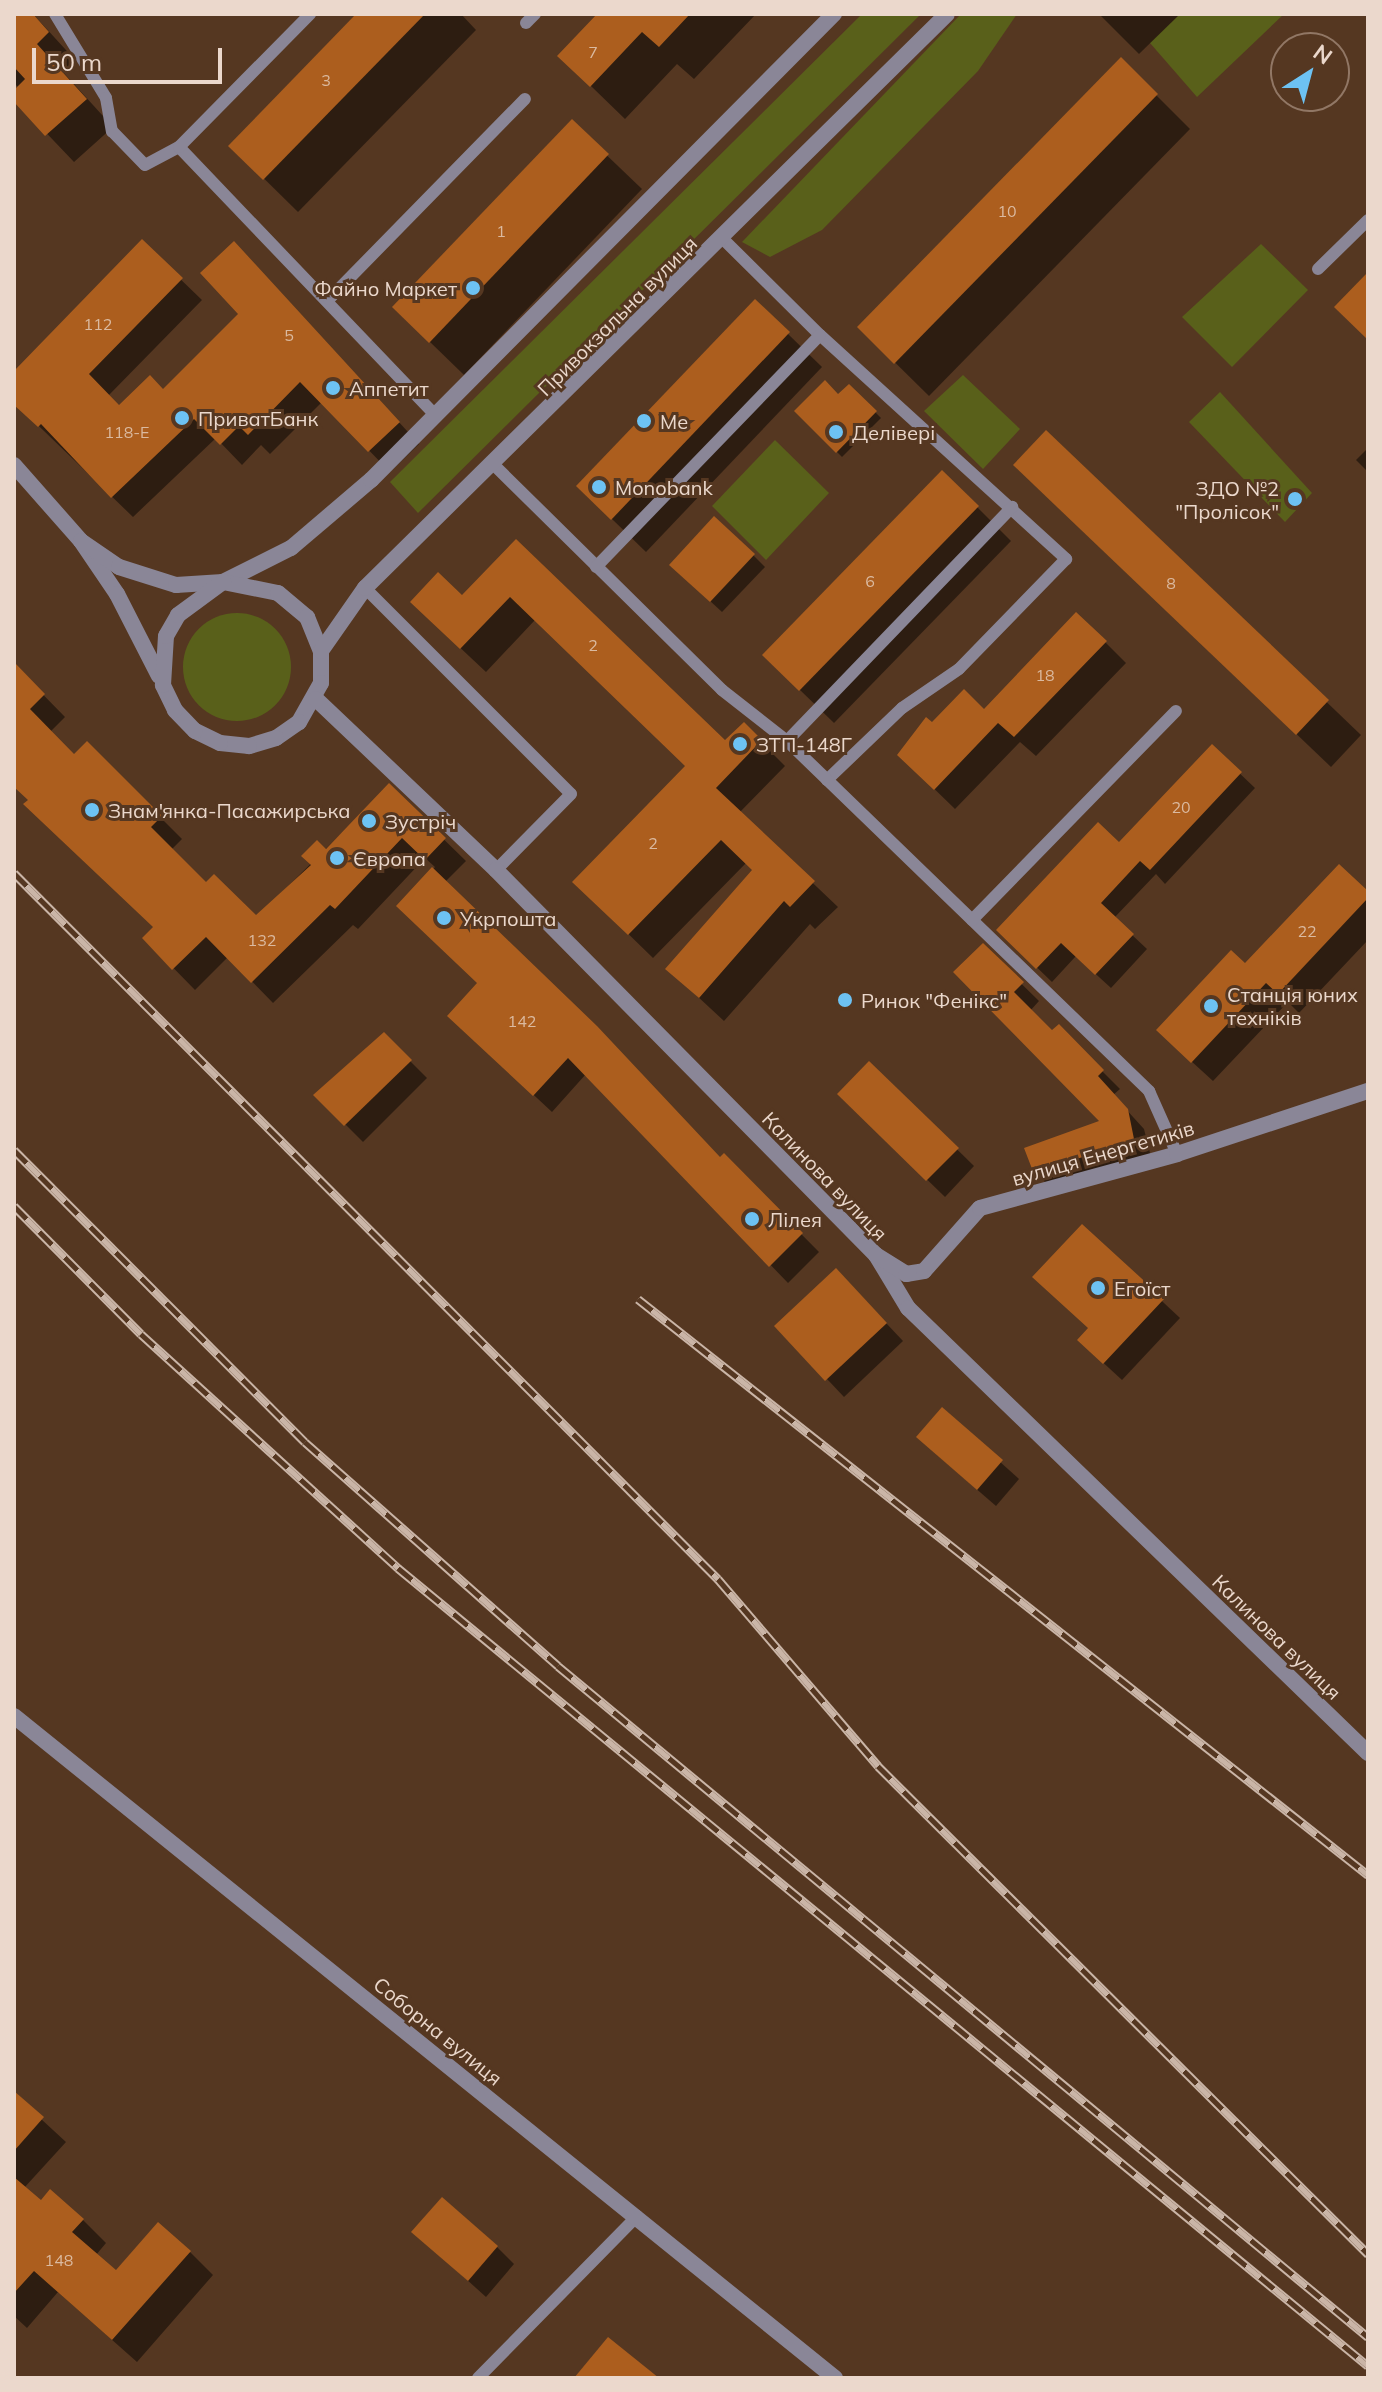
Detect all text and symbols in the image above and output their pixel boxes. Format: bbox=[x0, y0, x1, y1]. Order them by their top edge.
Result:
scale bar bbox=[36, 32, 226, 82]
north arrow bbox=[1270, 32, 1350, 112]
text: N bbox=[1308, 38, 1338, 70]
house number: 7 bbox=[588, 42, 598, 62]
text: 50 m bbox=[46, 47, 102, 77]
house number: 3 bbox=[321, 70, 331, 90]
house number: 10 bbox=[997, 201, 1017, 221]
house number: 1 bbox=[496, 221, 506, 241]
street label: Привокзальна вулиця bbox=[532, 231, 702, 401]
place label: Файно Маркет bbox=[314, 276, 457, 300]
marker: Файно Маркет bbox=[464, 279, 482, 297]
house number: 112 bbox=[84, 314, 112, 334]
house number: 5 bbox=[284, 325, 294, 345]
place label: Аппетит bbox=[349, 376, 429, 400]
marker: Аппетит bbox=[324, 379, 342, 397]
place label: ПриватБанк bbox=[198, 406, 318, 430]
marker: ПриватБанк bbox=[173, 409, 191, 427]
place label: Me bbox=[660, 409, 688, 433]
marker: Me bbox=[635, 412, 653, 430]
place label: Делівері bbox=[852, 420, 935, 444]
house number: 118-Е bbox=[104, 422, 150, 442]
marker: Делівері bbox=[827, 423, 845, 441]
place label: Monobank bbox=[615, 475, 713, 499]
place label: ЗДО №2 "Пролісок" bbox=[1175, 476, 1279, 523]
marker: Monobank bbox=[590, 478, 608, 496]
marker: ЗДО №2 "Пролісок" bbox=[1286, 490, 1304, 508]
house number: 6 bbox=[865, 571, 875, 591]
house number: 8 bbox=[1166, 573, 1176, 593]
house number: 2 bbox=[588, 635, 598, 655]
house number: 18 bbox=[1035, 665, 1055, 685]
place label: ЗТП-148Г bbox=[756, 732, 852, 756]
marker: ЗТП-148Г bbox=[731, 735, 749, 753]
house number: 20 bbox=[1171, 797, 1191, 817]
place label: Знам'янка-Пасажирська bbox=[108, 798, 351, 822]
marker: Знам'янка-Пасажирська bbox=[83, 801, 101, 819]
place label: Зустріч bbox=[385, 809, 456, 833]
marker: Зустріч bbox=[360, 812, 378, 830]
house number: 2 bbox=[648, 833, 658, 853]
place label: Європа bbox=[353, 846, 426, 870]
marker: Європа bbox=[328, 849, 346, 867]
place label: Укрпошта bbox=[460, 906, 556, 930]
marker: Укрпошта bbox=[435, 909, 453, 927]
house number: 22 bbox=[1297, 921, 1317, 941]
house number: 132 bbox=[248, 930, 276, 950]
place label: Станція юних техніків bbox=[1227, 982, 1358, 1029]
place label: Ринок "Фенікс" bbox=[861, 988, 1007, 1012]
marker: Ринок "Фенікс" bbox=[836, 991, 854, 1009]
marker: Станція юних техніків bbox=[1202, 997, 1220, 1015]
house number: 142 bbox=[508, 1011, 536, 1031]
street label: Калинова вулиця bbox=[758, 1107, 892, 1245]
street label: вулиця Енергетиків bbox=[1009, 1116, 1197, 1190]
place label: Лілея bbox=[768, 1207, 822, 1231]
marker: Лілея bbox=[743, 1210, 761, 1228]
place label: Егоїст bbox=[1114, 1276, 1170, 1300]
marker: Егоїст bbox=[1089, 1279, 1107, 1297]
street label: Калинова вулиця bbox=[1208, 1570, 1346, 1704]
street label: Соборна вулиця bbox=[369, 1972, 507, 2090]
house number: 148 bbox=[45, 2250, 73, 2270]

